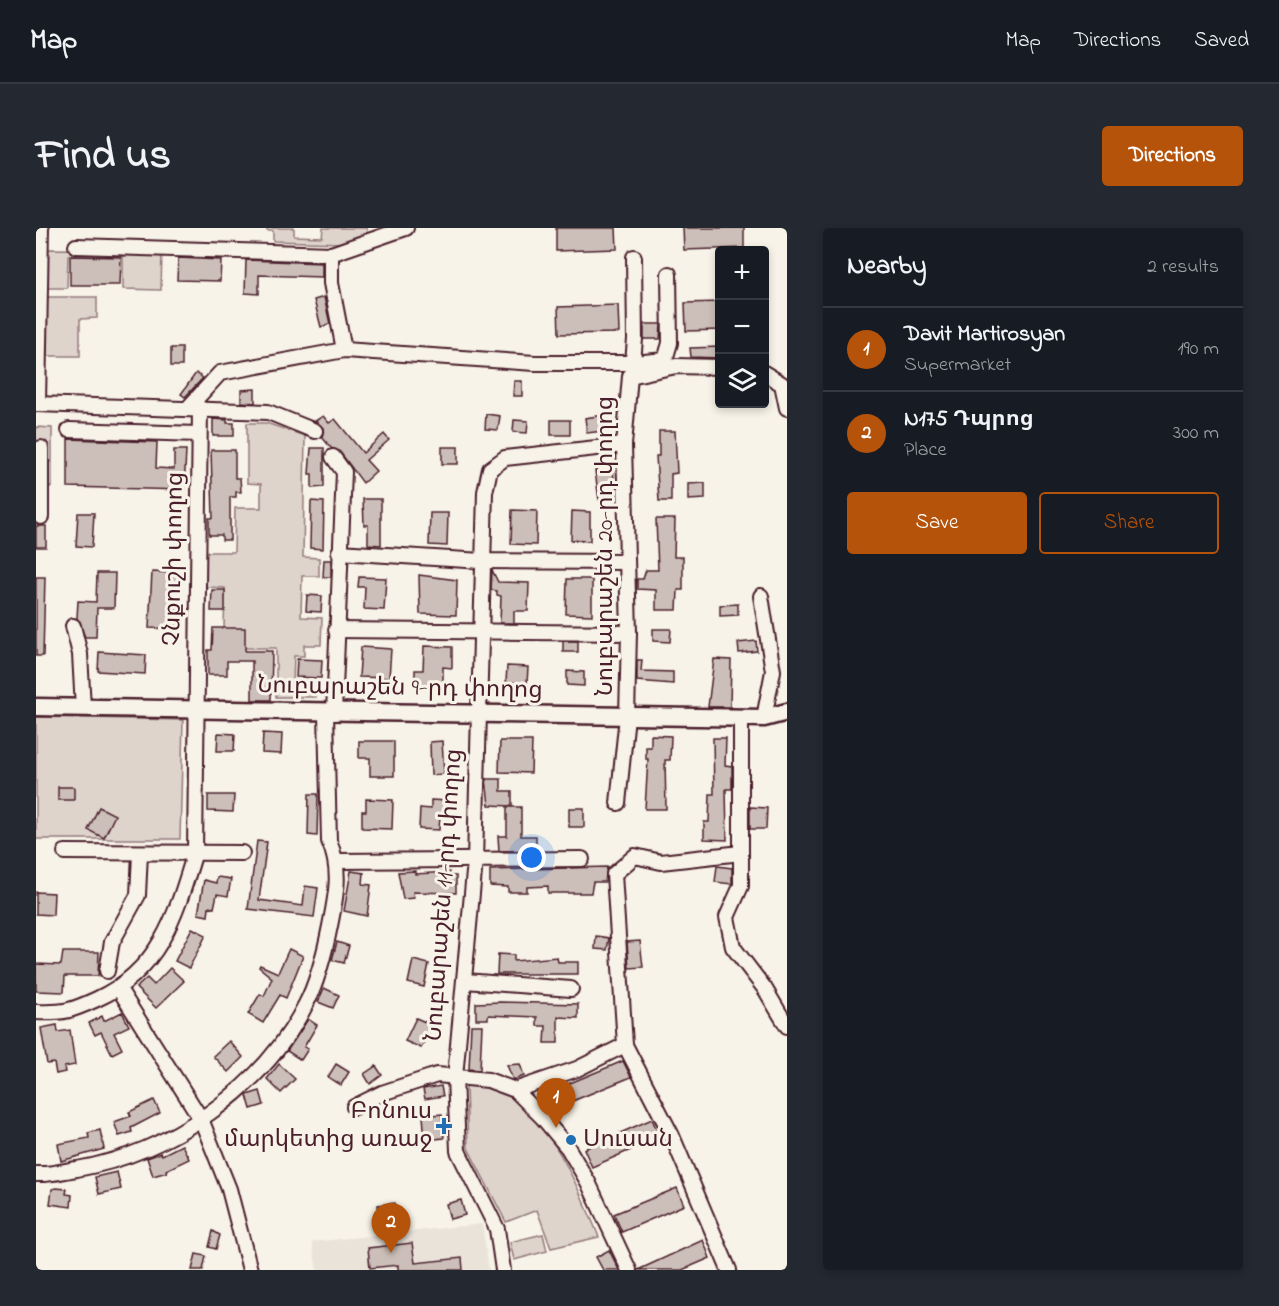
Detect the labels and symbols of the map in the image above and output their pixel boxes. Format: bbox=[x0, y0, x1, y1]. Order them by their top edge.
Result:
street label: Նուբարաշեն 20-րդ փողոց bbox=[589, 396, 624, 696]
street label: Չնքուշի փողոց bbox=[156, 471, 194, 647]
street label: Նուբարաշեն 9-րդ փողոց bbox=[257, 669, 543, 709]
street label: Նուբարաշեն 11-րդ փողոց bbox=[417, 747, 473, 1043]
your location bbox=[517, 843, 546, 872]
pin: 1 bbox=[536, 1078, 576, 1128]
place label: Բոնուս մարկետից առաջ bbox=[224, 1095, 432, 1158]
marker: Բոնուս մարկետից առաջ bbox=[437, 1119, 451, 1133]
place label: Սուսան bbox=[583, 1123, 673, 1158]
marker: Սուսան bbox=[564, 1133, 578, 1147]
pin: 2 bbox=[372, 1204, 410, 1253]

